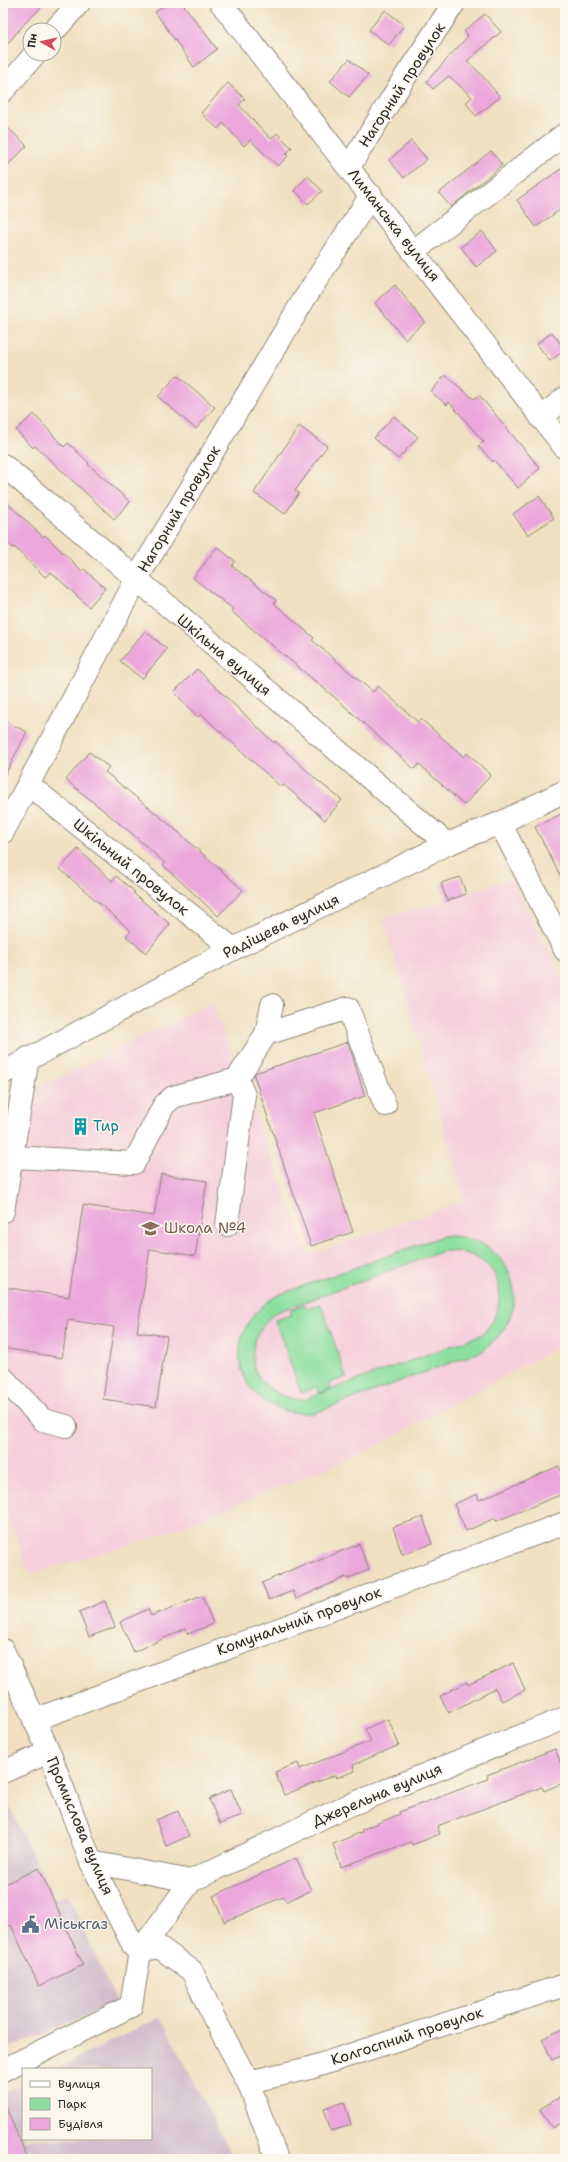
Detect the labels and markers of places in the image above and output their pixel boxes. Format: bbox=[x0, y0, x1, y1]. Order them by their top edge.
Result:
building icon: Тир bbox=[70, 1116, 90, 1136]
place label: Тир bbox=[93, 1116, 119, 1136]
school or university icon: Школа №4 bbox=[141, 1218, 161, 1238]
place label: Школа №4 bbox=[164, 1218, 246, 1238]
public building icon: Міськгаз bbox=[21, 1914, 41, 1934]
place label: Міськгаз bbox=[44, 1914, 108, 1934]

